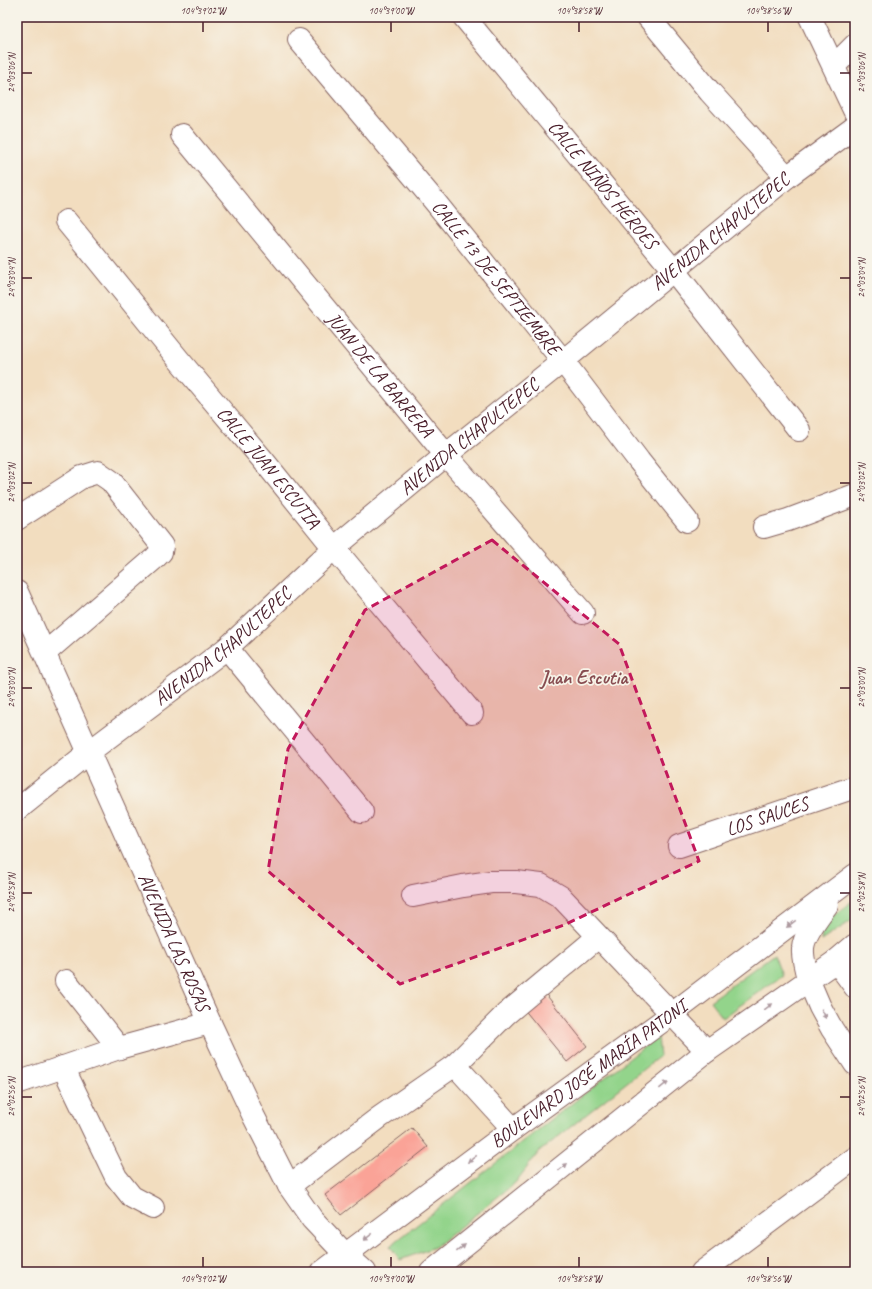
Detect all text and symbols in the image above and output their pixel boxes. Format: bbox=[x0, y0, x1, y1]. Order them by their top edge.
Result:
text: 104°39'02"W bbox=[180, 4, 227, 17]
text: 104°39'00"W bbox=[368, 4, 415, 17]
text: 104°38'58"W bbox=[556, 4, 603, 17]
text: 104°38'56"W bbox=[745, 4, 792, 17]
text: 24°03'06"N bbox=[5, 51, 18, 93]
text: 24°03'06"N bbox=[855, 51, 868, 93]
street label: CALLE NIÑOS HÉROES bbox=[543, 116, 665, 256]
street label: AVENIDA CHAPULTEPEC bbox=[646, 166, 796, 296]
street label: CALLE 13 DE SEPTIEMBRE bbox=[427, 196, 567, 362]
text: 24°03'04"N bbox=[5, 256, 18, 298]
text: 24°03'04"N bbox=[855, 256, 868, 298]
street label: JUAN DE LA BARRERA bbox=[321, 307, 439, 443]
street label: AVENIDA CHAPULTEPEC bbox=[395, 372, 545, 500]
street label: CALLE JUAN ESCUTIA bbox=[211, 402, 326, 534]
text: 24°03'02"N bbox=[5, 461, 18, 503]
text: 24°03'02"N bbox=[855, 461, 868, 503]
street label: AVENIDA CHAPULTEPEC bbox=[149, 581, 298, 711]
district label: Juan Escutia bbox=[538, 665, 629, 690]
text: 24°03'00"N bbox=[5, 666, 18, 708]
text: 24°03'00"N bbox=[855, 666, 868, 708]
street label: LOS SAUCES bbox=[723, 791, 814, 841]
street label: AVENIDA LAS ROSAS bbox=[133, 870, 216, 1018]
text: 24°02'58"N bbox=[5, 871, 18, 913]
text: 24°02'58"N bbox=[855, 871, 868, 913]
one-way arrow bbox=[785, 920, 796, 929]
street label: BOULEVARD JOSÉ MARÍA PATONI bbox=[486, 992, 695, 1154]
one-way arrow bbox=[763, 1003, 774, 1011]
one-way arrow bbox=[821, 1009, 827, 1020]
text: 24°02'56"N bbox=[5, 1075, 18, 1117]
text: 24°02'56"N bbox=[855, 1075, 868, 1117]
one-way arrow bbox=[659, 1081, 670, 1090]
one-way arrow bbox=[467, 1155, 477, 1163]
one-way arrow bbox=[557, 1162, 568, 1171]
one-way arrow bbox=[362, 1233, 373, 1241]
one-way arrow bbox=[456, 1243, 467, 1252]
text: 104°39'02"W bbox=[180, 1272, 227, 1285]
text: 104°39'00"W bbox=[368, 1272, 415, 1285]
text: 104°38'58"W bbox=[556, 1272, 603, 1285]
text: 104°38'56"W bbox=[745, 1272, 792, 1285]

